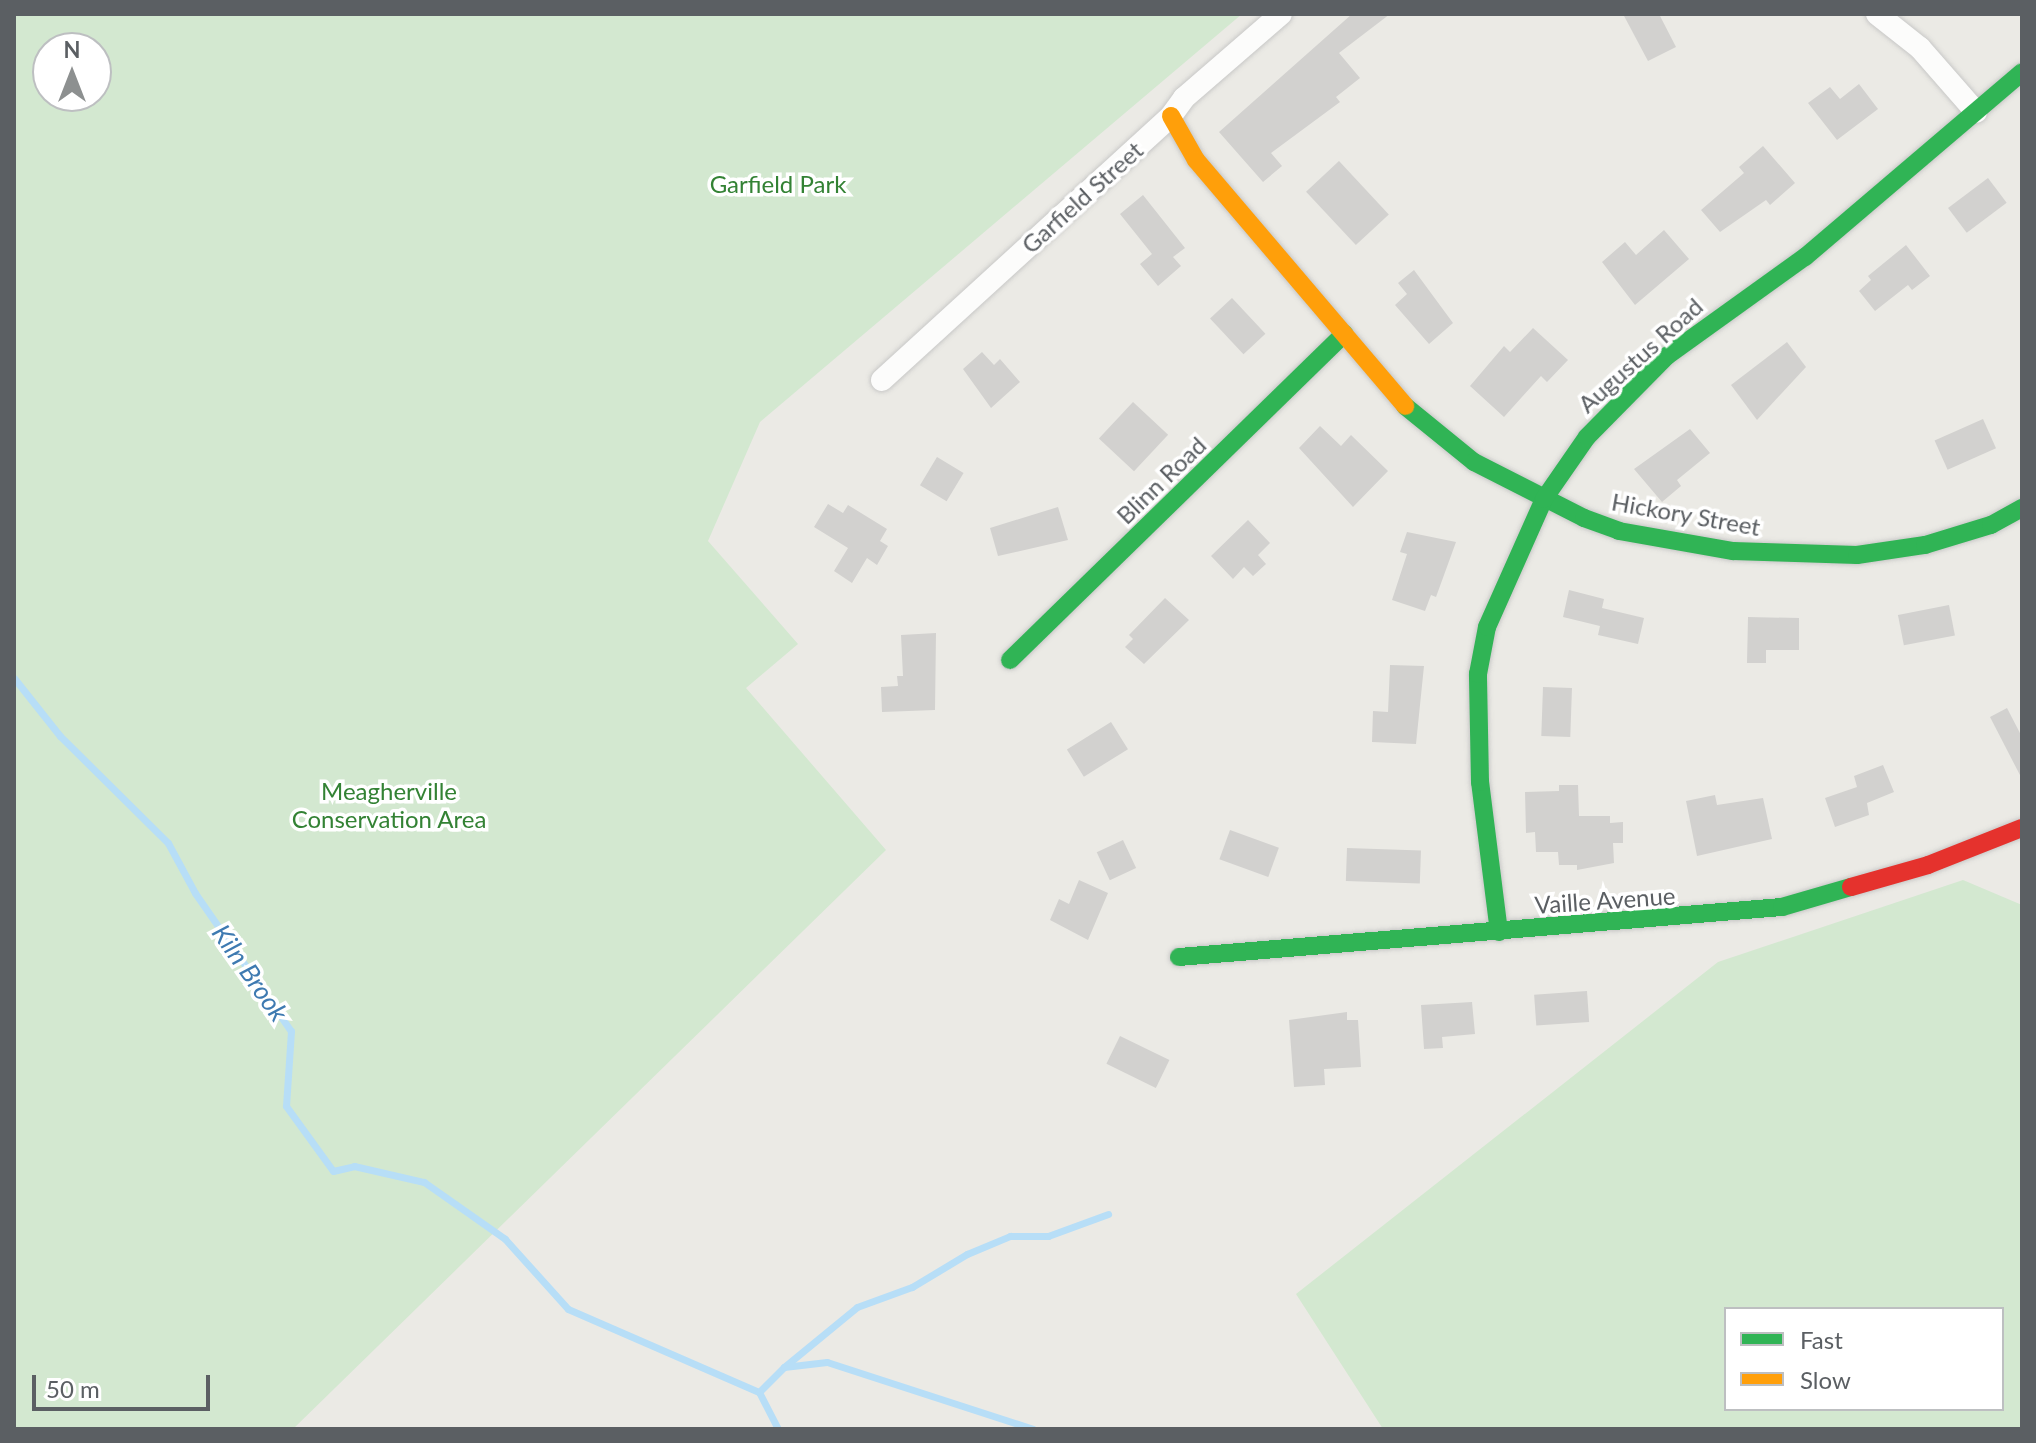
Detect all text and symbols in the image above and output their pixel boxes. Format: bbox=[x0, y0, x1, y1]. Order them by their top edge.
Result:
north arrow bbox=[32, 32, 112, 112]
text: N bbox=[64, 36, 80, 63]
street label: Garfield Street bbox=[1016, 135, 1148, 259]
park label: Garfield Park bbox=[710, 170, 846, 198]
street label: Augustus Road bbox=[1572, 292, 1708, 418]
street label: Blinn Road bbox=[1110, 430, 1212, 530]
street label: Hickory Street bbox=[1609, 487, 1763, 541]
park label: Meagherville Conservation Area bbox=[291, 777, 487, 833]
street label: Vaille Avenue bbox=[1533, 881, 1677, 919]
water label: Kiln Brook bbox=[205, 919, 295, 1027]
legend bbox=[1724, 1307, 2004, 1411]
text: Fast bbox=[1800, 1325, 1843, 1354]
scale bar bbox=[36, 1359, 214, 1409]
text: Slow bbox=[1800, 1365, 1851, 1394]
text: 50 m bbox=[46, 1374, 100, 1403]

